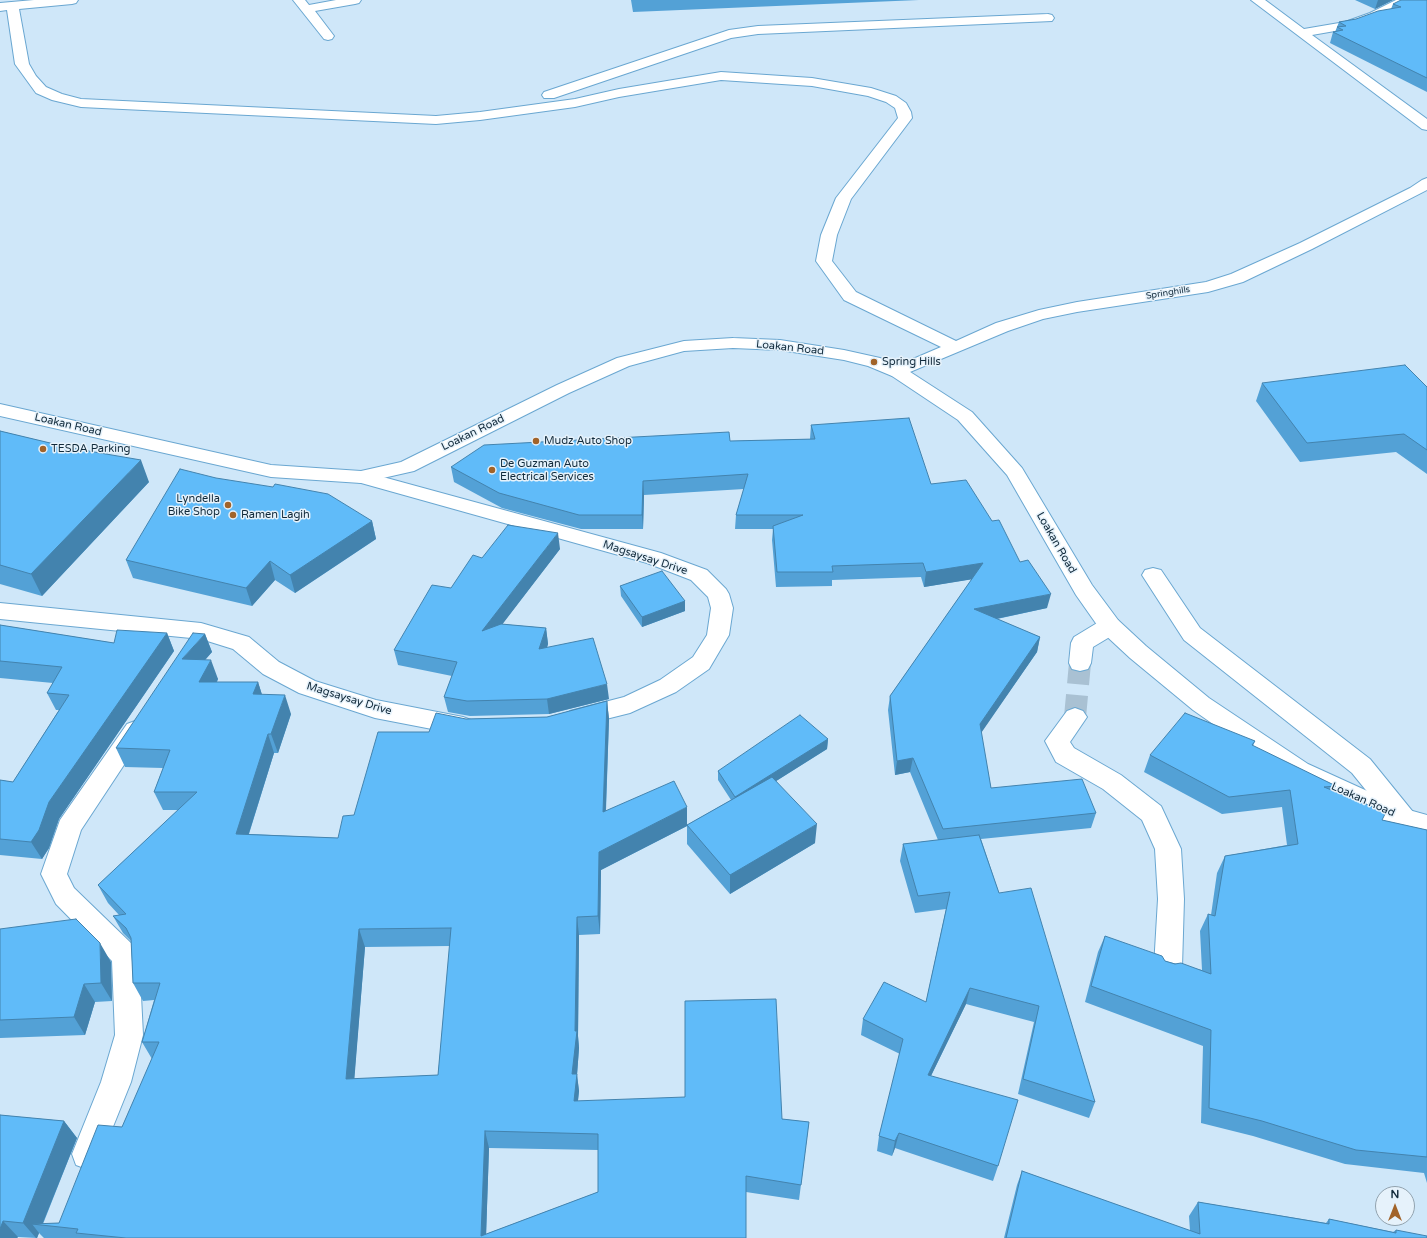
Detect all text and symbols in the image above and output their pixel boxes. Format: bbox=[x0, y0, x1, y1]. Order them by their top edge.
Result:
street label: Springhills bbox=[1145, 284, 1191, 302]
street label: Loakan Road bbox=[755, 338, 825, 358]
place label: Spring Hills bbox=[882, 355, 941, 369]
marker: Spring Hills bbox=[869, 357, 879, 367]
street label: Loakan Road bbox=[33, 411, 103, 439]
street label: Loakan Road bbox=[439, 412, 507, 454]
place label: Mudz Auto Shop bbox=[544, 434, 632, 448]
marker: Mudz Auto Shop bbox=[531, 436, 541, 446]
place label: TESDA Parking bbox=[51, 442, 131, 456]
marker: TESDA Parking bbox=[38, 444, 48, 454]
place label: De Guzman Auto Electrical Services bbox=[500, 457, 594, 483]
marker: De Guzman Auto Electrical Services bbox=[487, 465, 497, 475]
place label: Lyndella Bike Shop bbox=[168, 492, 220, 518]
marker: Lyndella Bike Shop bbox=[223, 500, 233, 510]
place label: Ramen Lagih bbox=[241, 508, 310, 522]
marker: Ramen Lagih bbox=[228, 510, 238, 520]
street label: Loakan Road bbox=[1033, 510, 1079, 576]
street label: Magsaysay Drive bbox=[601, 538, 689, 578]
street label: Magsaysay Drive bbox=[305, 680, 393, 718]
street label: Loakan Road bbox=[1329, 780, 1397, 820]
north arrow bbox=[1375, 1186, 1415, 1226]
text: N bbox=[1391, 1188, 1399, 1201]

